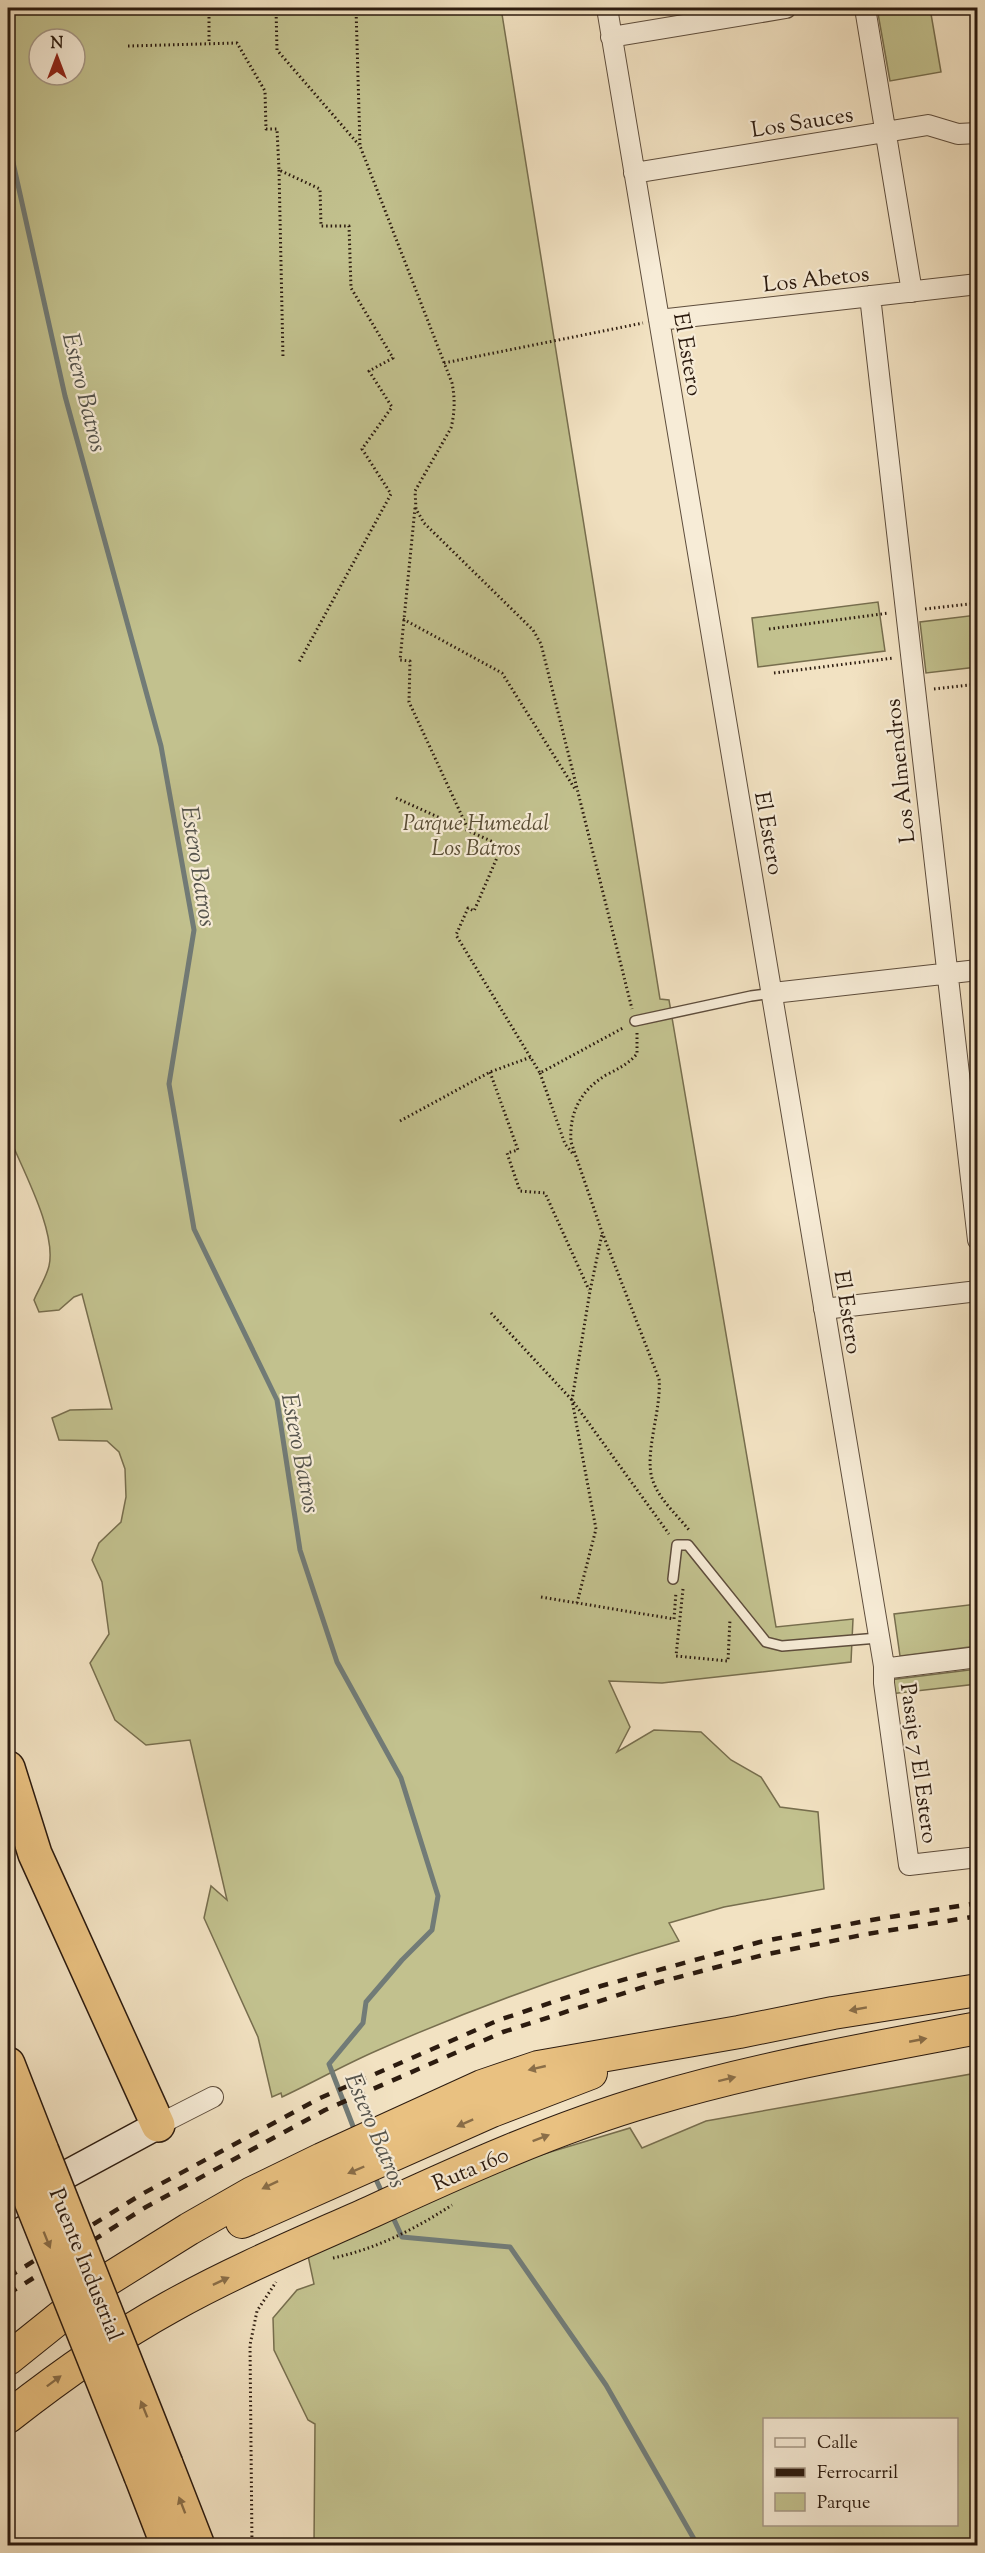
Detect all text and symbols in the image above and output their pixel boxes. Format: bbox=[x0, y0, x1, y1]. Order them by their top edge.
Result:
north arrow bbox=[27, 27, 87, 87]
text: N bbox=[51, 33, 64, 56]
street label: Los Sauces bbox=[749, 100, 856, 148]
street label: Los Abetos bbox=[762, 259, 871, 302]
street label: El Estero bbox=[663, 310, 709, 399]
water label: Estero Batros bbox=[52, 329, 114, 456]
street label: Los Almendros bbox=[879, 697, 925, 844]
street label: El Estero bbox=[744, 789, 790, 878]
water label: Estero Batros bbox=[171, 803, 223, 929]
park label: Parque Humedal Los Batros bbox=[403, 809, 549, 866]
street label: El Estero bbox=[824, 1268, 868, 1357]
water label: Estero Batros bbox=[271, 1390, 327, 1517]
street label: Pasaje 7 El Estero bbox=[890, 1681, 944, 1846]
one-way arrow bbox=[848, 2004, 867, 2013]
one-way arrow bbox=[908, 2035, 927, 2044]
one-way arrow bbox=[528, 2064, 546, 2074]
water label: Estero Batros bbox=[335, 2068, 414, 2194]
one-way arrow bbox=[718, 2074, 736, 2084]
one-way arrow bbox=[456, 2119, 474, 2128]
one-way arrow bbox=[532, 2133, 550, 2143]
street label: Ruta 160 bbox=[428, 2140, 514, 2201]
one-way arrow bbox=[347, 2165, 365, 2175]
one-way arrow bbox=[261, 2180, 278, 2189]
street label: Puente Industrial bbox=[39, 2184, 129, 2346]
one-way arrow bbox=[43, 2231, 52, 2249]
one-way arrow bbox=[212, 2277, 229, 2286]
one-way arrow bbox=[46, 2376, 61, 2388]
one-way arrow bbox=[139, 2400, 149, 2418]
legend bbox=[763, 2418, 958, 2526]
text: Calle bbox=[817, 2431, 858, 2457]
text: Ferrocarril bbox=[817, 2461, 898, 2487]
text: Parque bbox=[817, 2491, 870, 2517]
one-way arrow bbox=[177, 2495, 187, 2513]

